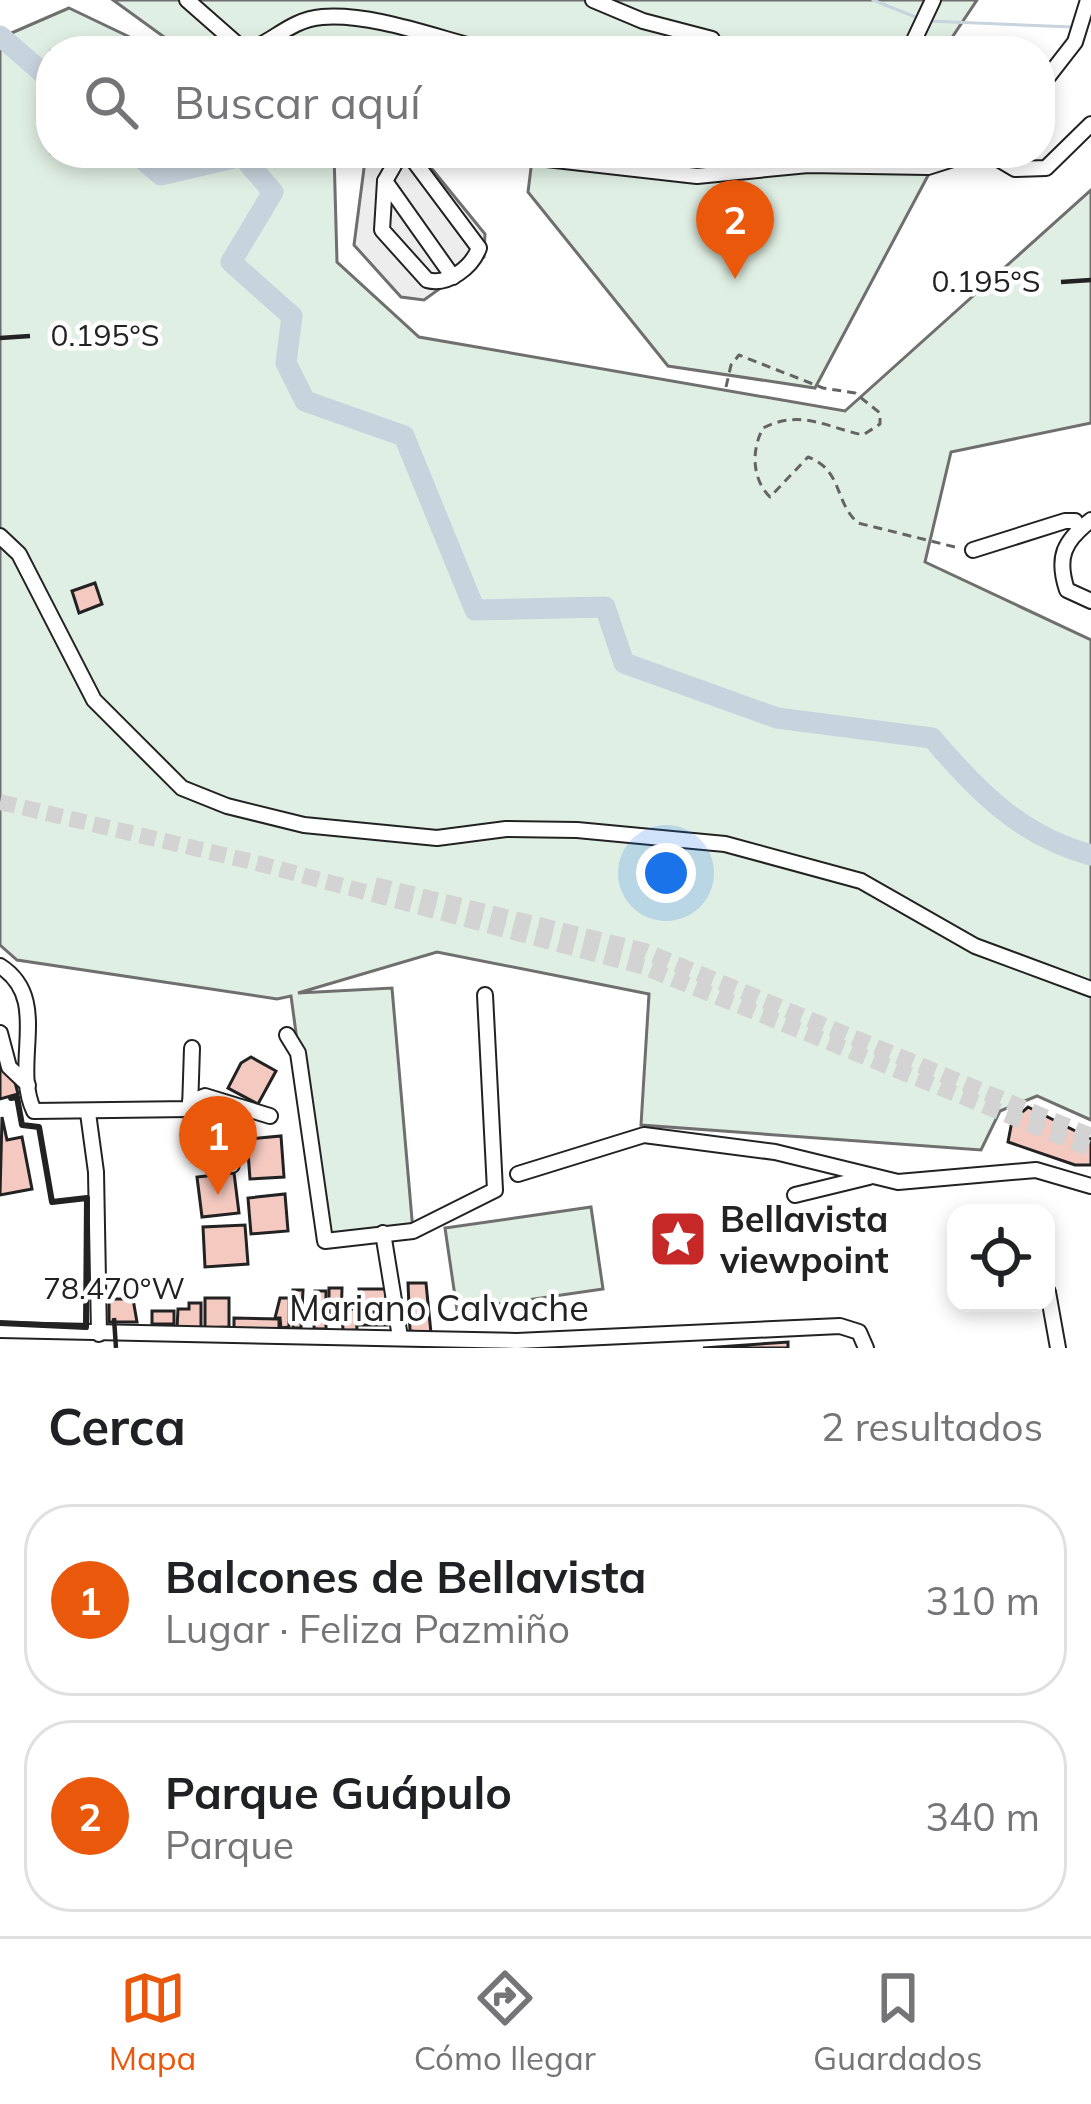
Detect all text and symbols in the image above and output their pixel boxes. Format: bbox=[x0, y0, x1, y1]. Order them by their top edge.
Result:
search box bbox=[36, 36, 1055, 168]
icon: search bbox=[78, 69, 144, 135]
text: Buscar aquí bbox=[174, 74, 421, 130]
pin: 2 bbox=[696, 180, 774, 279]
text: 0.195°S bbox=[932, 262, 1040, 300]
text: 0.195°S bbox=[51, 316, 159, 354]
your location bbox=[636, 843, 696, 903]
pin: 1 bbox=[179, 1096, 257, 1195]
place label: Bellavista viewpoint bbox=[719, 1196, 889, 1282]
map controls bbox=[947, 1204, 1055, 1312]
button: locate bbox=[947, 1204, 1055, 1312]
place icon: Bellavista viewpoint bbox=[647, 1208, 709, 1270]
text: 78.470°W bbox=[43, 1269, 185, 1307]
street label: Mariano Calvache bbox=[289, 1285, 589, 1330]
text: Cerca bbox=[48, 1394, 186, 1458]
text: 2 resultados bbox=[821, 1402, 1043, 1451]
text: Balcones de Bellavista bbox=[165, 1548, 647, 1604]
text: 1 bbox=[78, 1576, 102, 1625]
text: 310 m bbox=[925, 1576, 1040, 1625]
text: Lugar · Feliza Pazmiño bbox=[165, 1604, 570, 1653]
text: Parque Guápulo bbox=[165, 1764, 512, 1820]
text: 2 bbox=[78, 1792, 102, 1841]
text: 340 m bbox=[925, 1792, 1040, 1841]
text: Parque bbox=[165, 1820, 294, 1869]
tab: Mapa bbox=[109, 1965, 196, 2078]
tab: Cómo llegar bbox=[414, 1965, 596, 2078]
tab: Guardados bbox=[813, 1965, 982, 2078]

